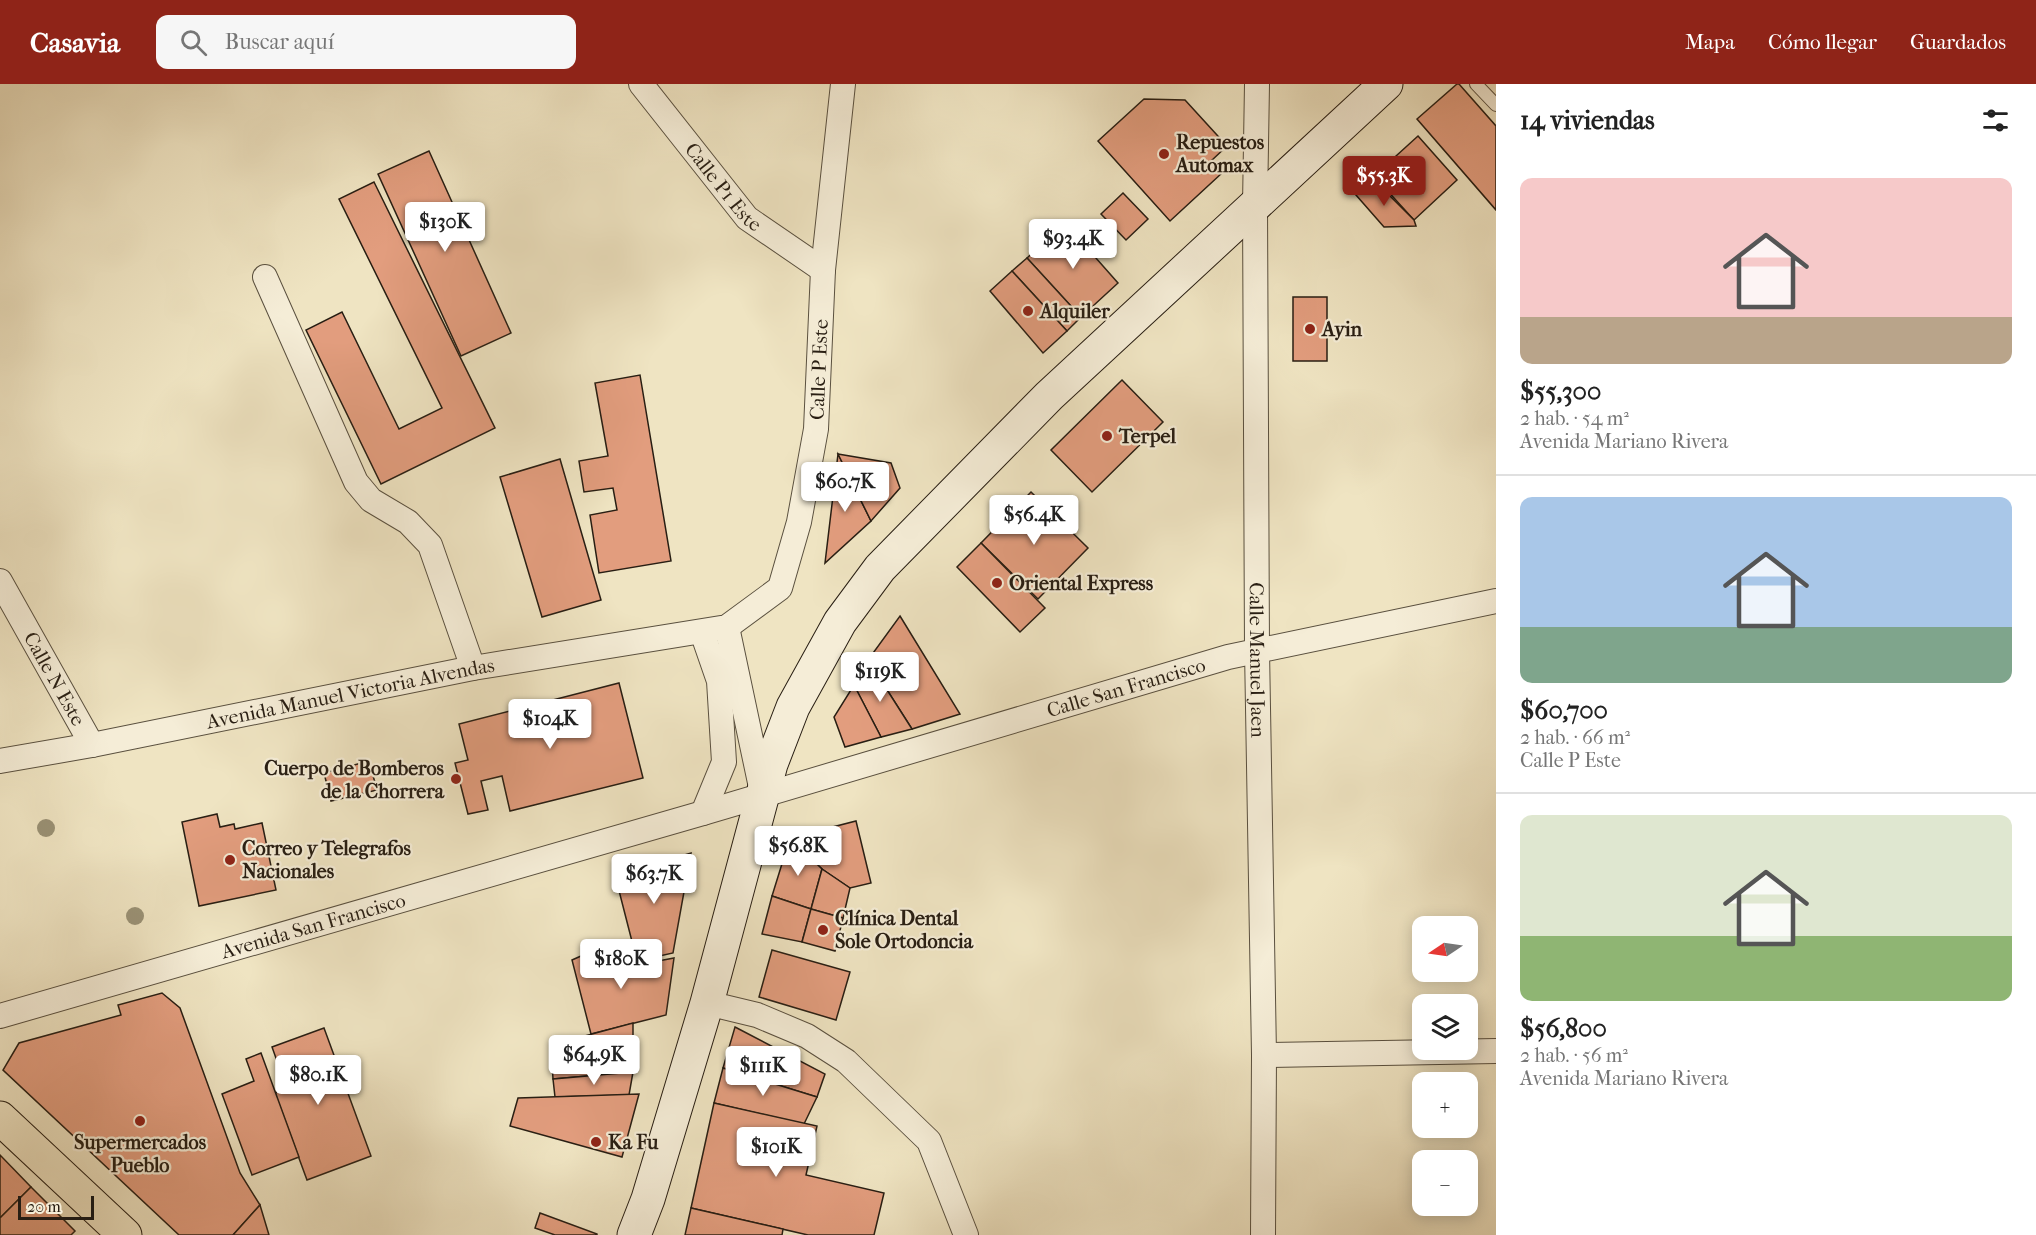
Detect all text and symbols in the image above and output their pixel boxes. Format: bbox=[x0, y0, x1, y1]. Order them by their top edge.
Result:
search box bbox=[156, 15, 576, 69]
text: Casavia bbox=[30, 26, 120, 59]
icon: search bbox=[177, 26, 210, 59]
text: Buscar aquí bbox=[225, 29, 334, 55]
text: Mapa bbox=[1685, 30, 1735, 54]
text: Cómo llegar bbox=[1768, 30, 1877, 54]
text: Guardados bbox=[1910, 30, 2006, 54]
icon: filters bbox=[1979, 104, 2012, 137]
text: 14 viviendas bbox=[1520, 105, 1655, 136]
place label: Repuestos Automax bbox=[1174, 131, 1265, 177]
street label: Calle P1 Este bbox=[680, 138, 766, 237]
marker: Repuestos Automax bbox=[1157, 147, 1171, 161]
pin: $55.3K bbox=[1335, 156, 1433, 207]
text: $55.3K bbox=[1357, 164, 1411, 187]
pin: $130K bbox=[403, 202, 487, 253]
text: $130K bbox=[419, 210, 471, 233]
icon: home bbox=[1712, 217, 1820, 325]
pin: $93.4K bbox=[1024, 219, 1122, 270]
text: $93.4K bbox=[1043, 227, 1103, 250]
place label: Alquiler bbox=[1038, 300, 1110, 323]
marker: Alquiler bbox=[1021, 304, 1035, 318]
street label: Calle P Este bbox=[805, 318, 833, 420]
place label: Ayin bbox=[1320, 318, 1363, 341]
marker: Ayin bbox=[1303, 322, 1317, 336]
text: $55,300 bbox=[1520, 376, 1601, 407]
text: 2 hab. · 54 m² bbox=[1520, 407, 1629, 430]
place label: Terpel bbox=[1118, 425, 1176, 448]
marker: Terpel bbox=[1100, 429, 1114, 443]
text: Avenida Mariano Rivera bbox=[1520, 430, 1728, 453]
pin: $60.7K bbox=[796, 462, 894, 513]
text: $60.7K bbox=[815, 470, 875, 493]
pin: $56.4K bbox=[985, 495, 1083, 546]
text: $56.4K bbox=[1003, 503, 1065, 526]
icon: home bbox=[1712, 536, 1820, 644]
place label: Oriental Express bbox=[1009, 572, 1154, 595]
marker: Oriental Express bbox=[990, 576, 1004, 590]
street label: Calle Manuel Jaen bbox=[1245, 582, 1270, 738]
street label: Calle N Este bbox=[19, 628, 90, 730]
pin: $119K bbox=[838, 652, 922, 703]
street label: Calle San Francisco bbox=[1044, 653, 1208, 722]
street label: Avenida Manuel Victoria Alvendas bbox=[204, 654, 496, 734]
text: $119K bbox=[855, 660, 905, 683]
text: $60,700 bbox=[1520, 695, 1608, 726]
pin: $104K bbox=[508, 699, 592, 750]
text: $104K bbox=[522, 707, 578, 730]
text: 2 hab. · 66 m² bbox=[1520, 726, 1630, 749]
text: Calle P Este bbox=[1520, 749, 1621, 772]
place label: Cuerpo de Bomberos de la Chorrera bbox=[264, 757, 445, 803]
marker: Cuerpo de Bomberos de la Chorrera bbox=[449, 772, 463, 786]
pin: $56.8K bbox=[749, 826, 847, 877]
text: $56.8K bbox=[769, 834, 827, 857]
place label: Correo y Telegrafos Nacionales bbox=[242, 837, 411, 883]
marker: Correo y Telegrafos Nacionales bbox=[223, 853, 237, 867]
pin: $63.7K bbox=[605, 854, 703, 905]
icon: home bbox=[1712, 854, 1820, 962]
text: $63.7K bbox=[626, 862, 682, 885]
street label: Avenida San Francisco bbox=[218, 889, 408, 964]
place label: Clínica Dental Sole Ortodoncia bbox=[835, 907, 974, 953]
north arrow bbox=[1412, 916, 1478, 982]
map controls bbox=[1412, 916, 1478, 1216]
marker: Clínica Dental Sole Ortodoncia bbox=[816, 923, 830, 937]
pin: $180K bbox=[579, 939, 663, 990]
text: $180K bbox=[594, 947, 648, 970]
button: layers bbox=[1412, 994, 1478, 1060]
text: $56,800 bbox=[1520, 1013, 1607, 1044]
pin: $64.9K bbox=[545, 1035, 643, 1086]
text: $64.9K bbox=[563, 1043, 625, 1066]
text: 2 hab. · 56 m² bbox=[1520, 1044, 1628, 1067]
pin: $111K bbox=[721, 1046, 805, 1097]
text: $111K bbox=[740, 1054, 786, 1077]
pin: $80.1K bbox=[269, 1055, 367, 1106]
text: $80.1K bbox=[289, 1063, 347, 1086]
text: Avenida Mariano Rivera bbox=[1520, 1067, 1728, 1090]
button: + bbox=[1412, 1072, 1478, 1138]
marker: Supermercados Pueblo bbox=[133, 1114, 147, 1128]
pin: $101K bbox=[734, 1127, 818, 1178]
place label: Supermercados Pueblo bbox=[74, 1131, 207, 1177]
place label: Ka Fu bbox=[608, 1131, 659, 1154]
marker: Ka Fu bbox=[589, 1135, 603, 1149]
text: $101K bbox=[751, 1135, 801, 1158]
button: − bbox=[1412, 1150, 1478, 1216]
scale bar bbox=[18, 1193, 94, 1220]
text: 20 m bbox=[27, 1197, 61, 1216]

